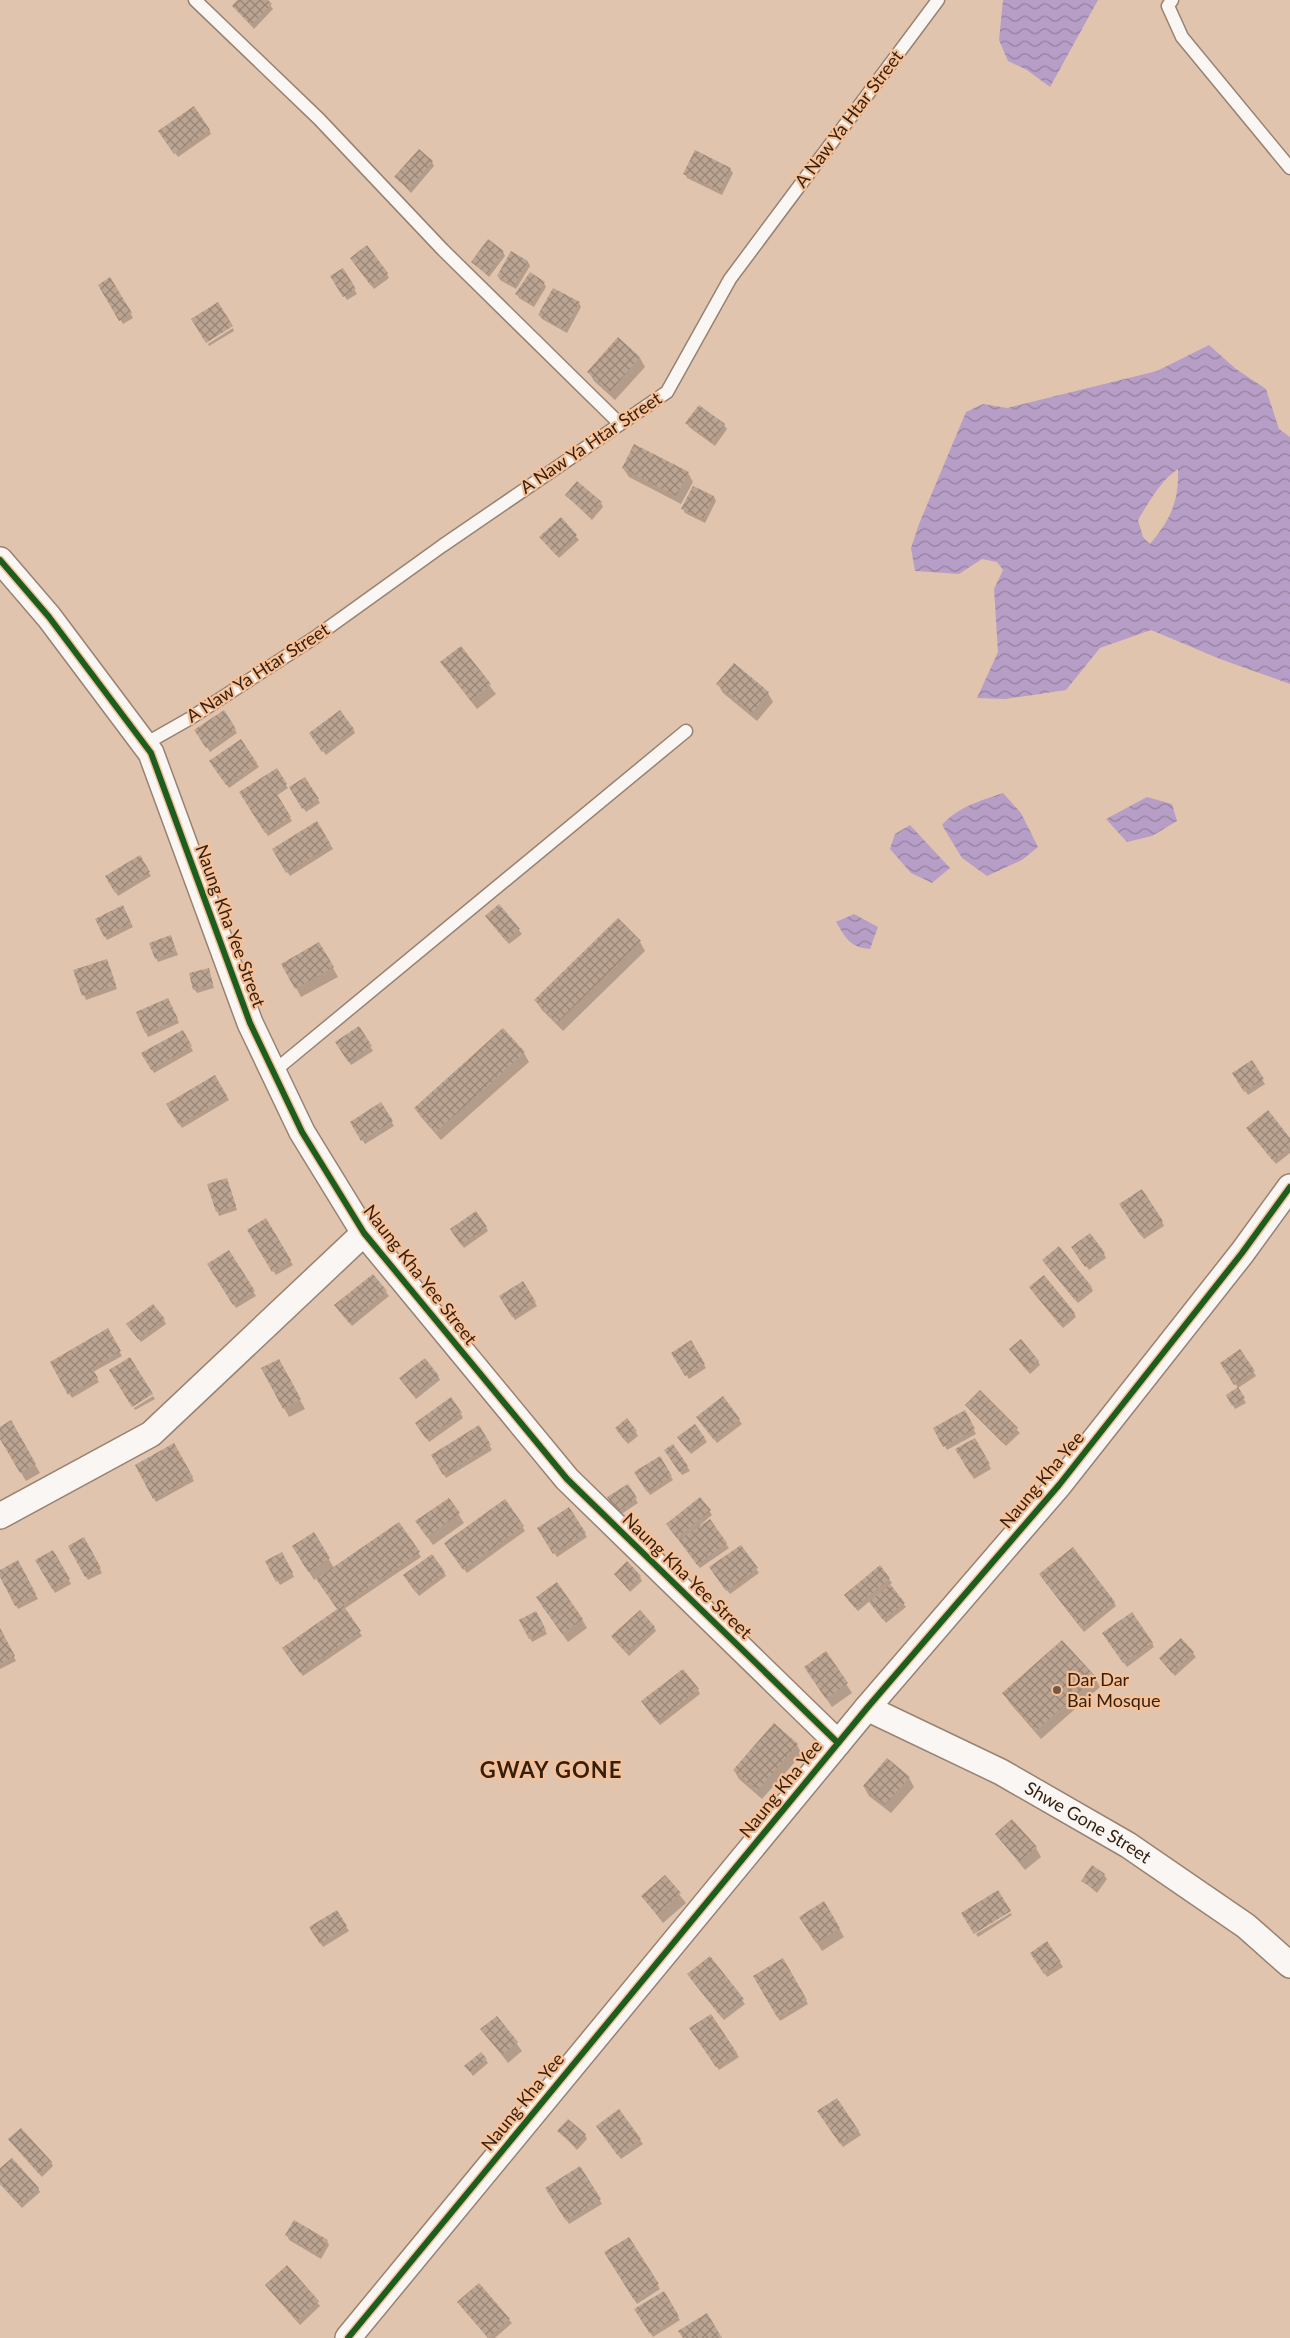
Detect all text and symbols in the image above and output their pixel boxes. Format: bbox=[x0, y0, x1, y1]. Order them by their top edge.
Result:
street label: A Naw Ya Htar Street bbox=[789, 45, 907, 191]
street label: A Naw Ya Htar Street bbox=[515, 386, 666, 498]
street label: A Naw Ya Htar Street bbox=[182, 617, 334, 727]
street label: Naung Kha Yee Street bbox=[191, 841, 271, 1011]
street label: Naung Kha Yee Street bbox=[359, 1200, 483, 1349]
street label: Naung Kha Yee bbox=[994, 1426, 1088, 1532]
street label: Naung Kha Yee Street bbox=[618, 1508, 757, 1643]
place label: Dar Dar Bai Mosque bbox=[1067, 1668, 1160, 1711]
marker: Dar Dar Bai Mosque bbox=[1051, 1684, 1063, 1696]
street label: Naung Kha Yee bbox=[734, 1735, 826, 1842]
district label: GWAY GONE bbox=[480, 1756, 622, 1783]
street label: Shwe Gone Street bbox=[1021, 1776, 1156, 1868]
street label: Naung Kha Yee bbox=[476, 2048, 568, 2155]

